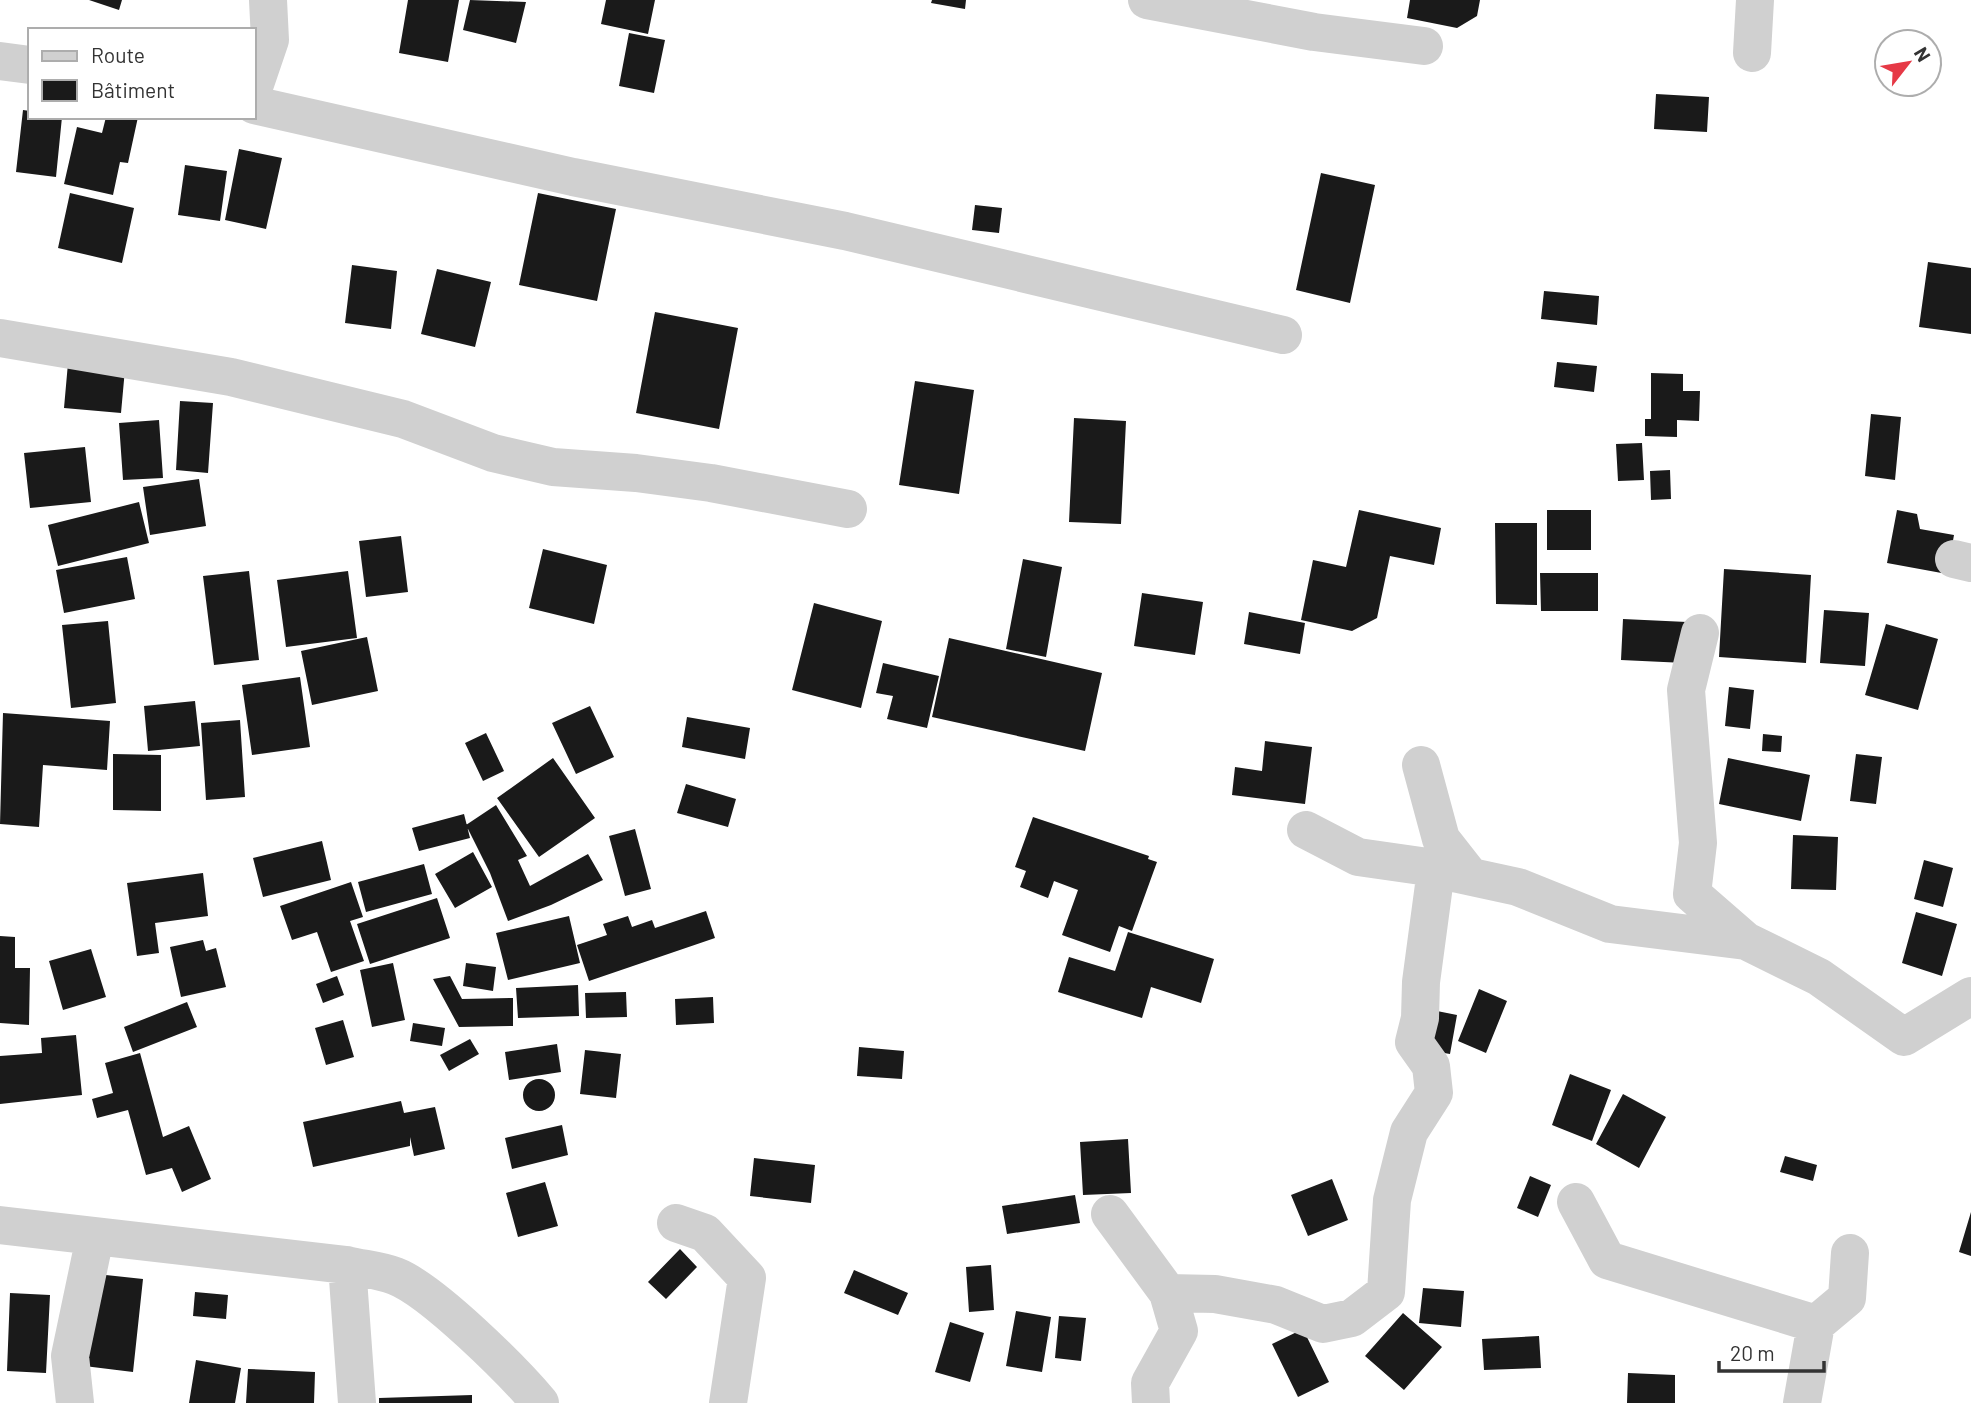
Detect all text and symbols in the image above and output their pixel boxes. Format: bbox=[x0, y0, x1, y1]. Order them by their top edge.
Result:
legend bbox=[28, 28, 256, 119]
north arrow bbox=[1873, 28, 1943, 98]
text: Route bbox=[91, 42, 145, 67]
text: N bbox=[1910, 43, 1936, 65]
text: Bâtiment bbox=[91, 77, 175, 102]
scale bar bbox=[1719, 1330, 1824, 1374]
text: 20 m bbox=[1730, 1340, 1775, 1365]

